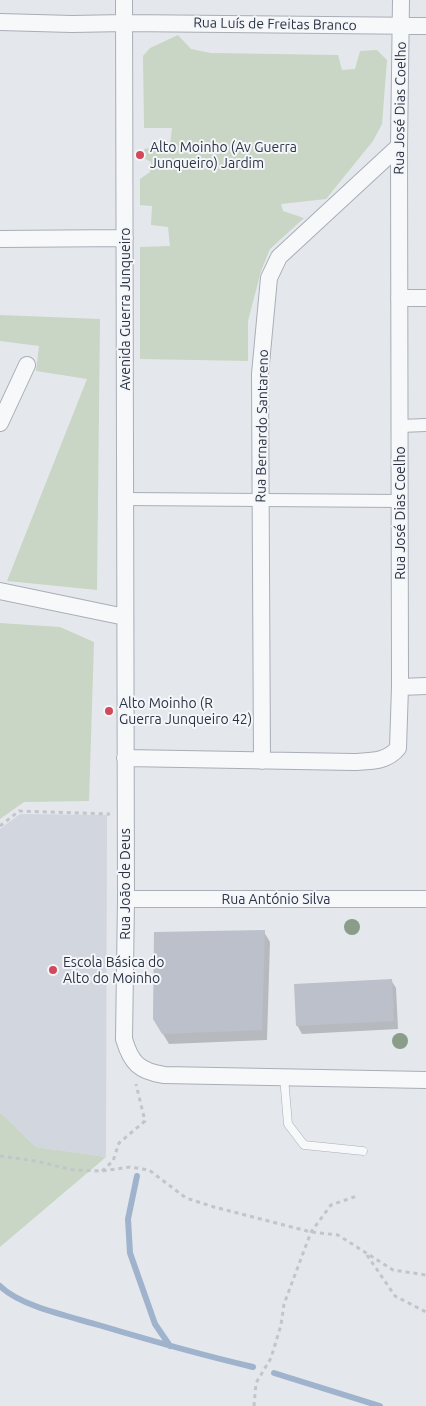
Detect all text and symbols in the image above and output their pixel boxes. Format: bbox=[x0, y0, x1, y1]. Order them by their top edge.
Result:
street label: Rua Luís de Freitas Branco bbox=[193, 14, 357, 34]
street label: Rua José Dias Coelho bbox=[390, 41, 410, 175]
place label: Alto Moinho (Av Guerra Junqueiro) Jardim bbox=[150, 139, 297, 172]
marker: Alto Moinho (Av Guerra Junqueiro) Jardim bbox=[134, 149, 146, 161]
street label: Avenida Guerra Junqueiro bbox=[117, 227, 133, 391]
street label: Rua Bernardo Santareno bbox=[252, 349, 272, 503]
street label: Rua José Dias Coelho bbox=[392, 446, 408, 580]
place label: Alto Moinho (R Guerra Junqueiro 42) bbox=[119, 695, 252, 728]
marker: Alto Moinho (R Guerra Junqueiro 42) bbox=[103, 705, 115, 717]
street label: Rua João de Deus bbox=[117, 828, 133, 940]
street label: Rua António Silva bbox=[221, 891, 331, 907]
place label: Escola Básica do Alto do Moinho bbox=[63, 954, 164, 986]
marker: Escola Básica do Alto do Moinho bbox=[47, 964, 59, 976]

